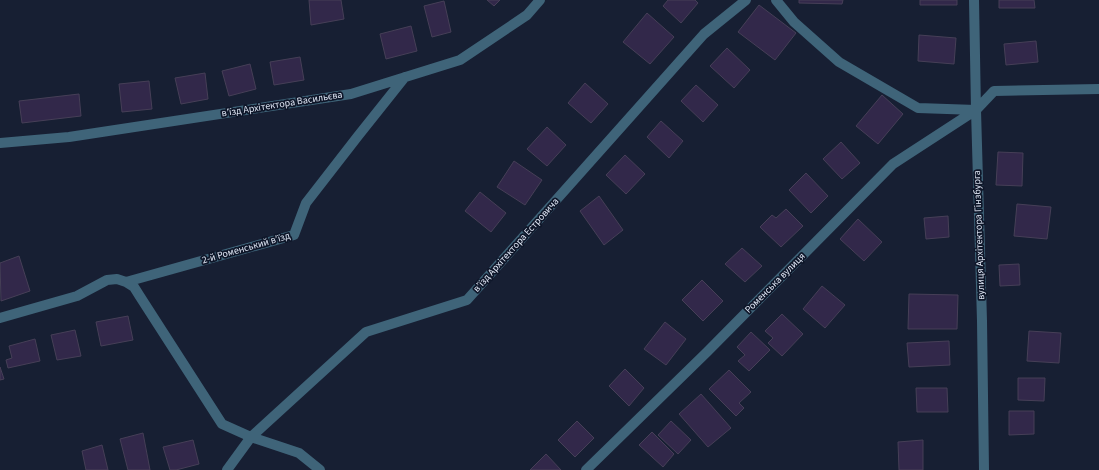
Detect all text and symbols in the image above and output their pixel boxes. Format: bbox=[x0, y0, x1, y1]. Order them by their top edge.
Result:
street label: в’їзд Архітектора Васильєва bbox=[221, 88, 343, 120]
street label: вулиця Архітектора Гінзбурга bbox=[970, 170, 988, 300]
street label: в’їзд Архітектора Естровича bbox=[470, 195, 562, 295]
street label: 2-й Роменський в’їзд bbox=[200, 229, 292, 267]
street label: Роменська вулиця bbox=[742, 250, 808, 316]

